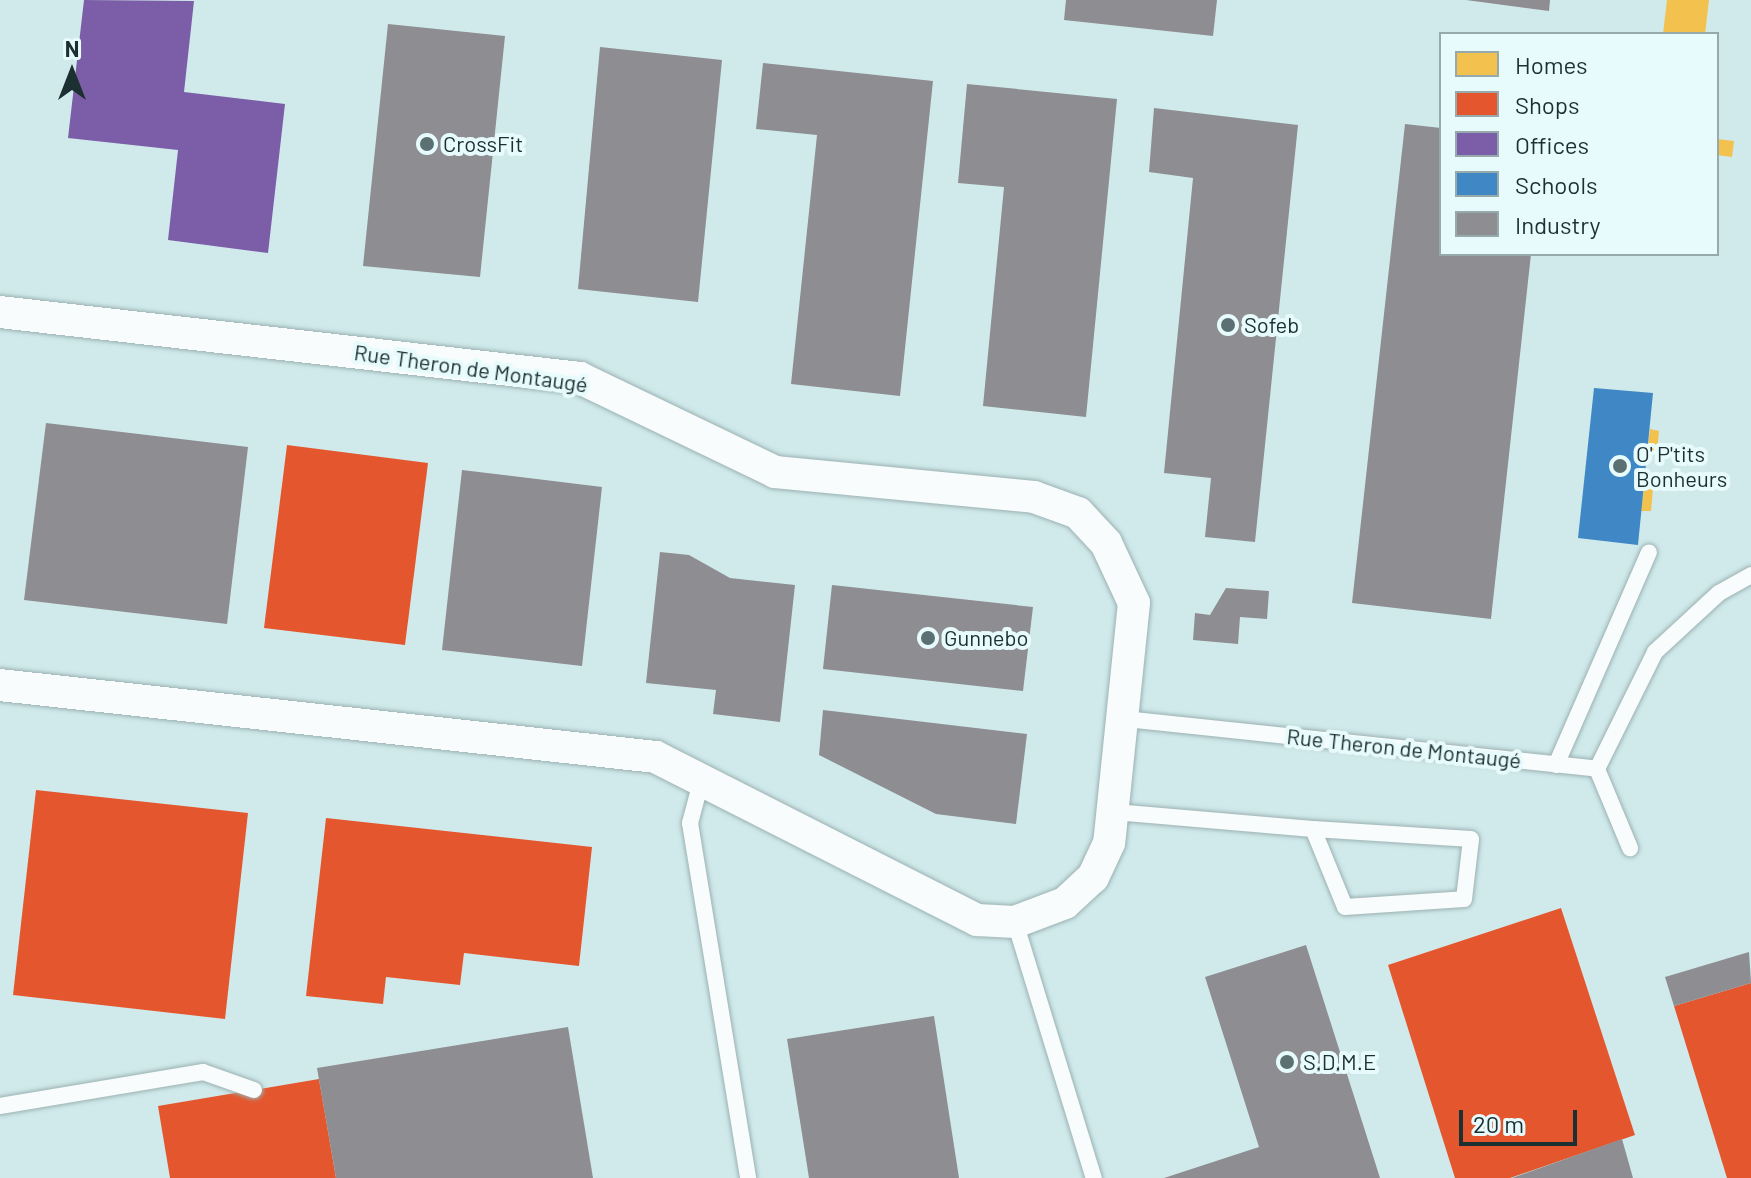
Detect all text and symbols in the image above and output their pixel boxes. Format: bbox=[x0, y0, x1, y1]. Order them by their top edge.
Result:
north arrow bbox=[32, 32, 112, 112]
legend bbox=[1439, 32, 1719, 256]
text: N bbox=[65, 35, 79, 61]
text: Homes bbox=[1515, 50, 1588, 79]
text: Shops bbox=[1515, 90, 1580, 119]
text: Offices bbox=[1515, 130, 1589, 159]
place label: CrossFit bbox=[443, 131, 523, 157]
marker: CrossFit bbox=[418, 135, 436, 153]
text: Schools bbox=[1515, 170, 1598, 199]
text: Industry bbox=[1515, 210, 1601, 239]
place label: Sofeb bbox=[1244, 312, 1299, 338]
marker: Sofeb bbox=[1219, 316, 1237, 334]
street label: Rue Theron de Montaugé bbox=[352, 339, 590, 397]
place label: O' P'tits Bonheurs bbox=[1636, 440, 1727, 492]
marker: O' P'tits Bonheurs bbox=[1611, 457, 1629, 475]
place label: Gunnebo bbox=[944, 625, 1028, 651]
marker: Gunnebo bbox=[919, 629, 937, 647]
street label: Rue Theron de Montaugé bbox=[1285, 723, 1523, 773]
place label: S.D.M.E bbox=[1303, 1049, 1376, 1075]
marker: S.D.M.E bbox=[1278, 1053, 1296, 1071]
scale bar bbox=[1463, 1094, 1581, 1144]
text: 20 m bbox=[1473, 1109, 1524, 1138]

